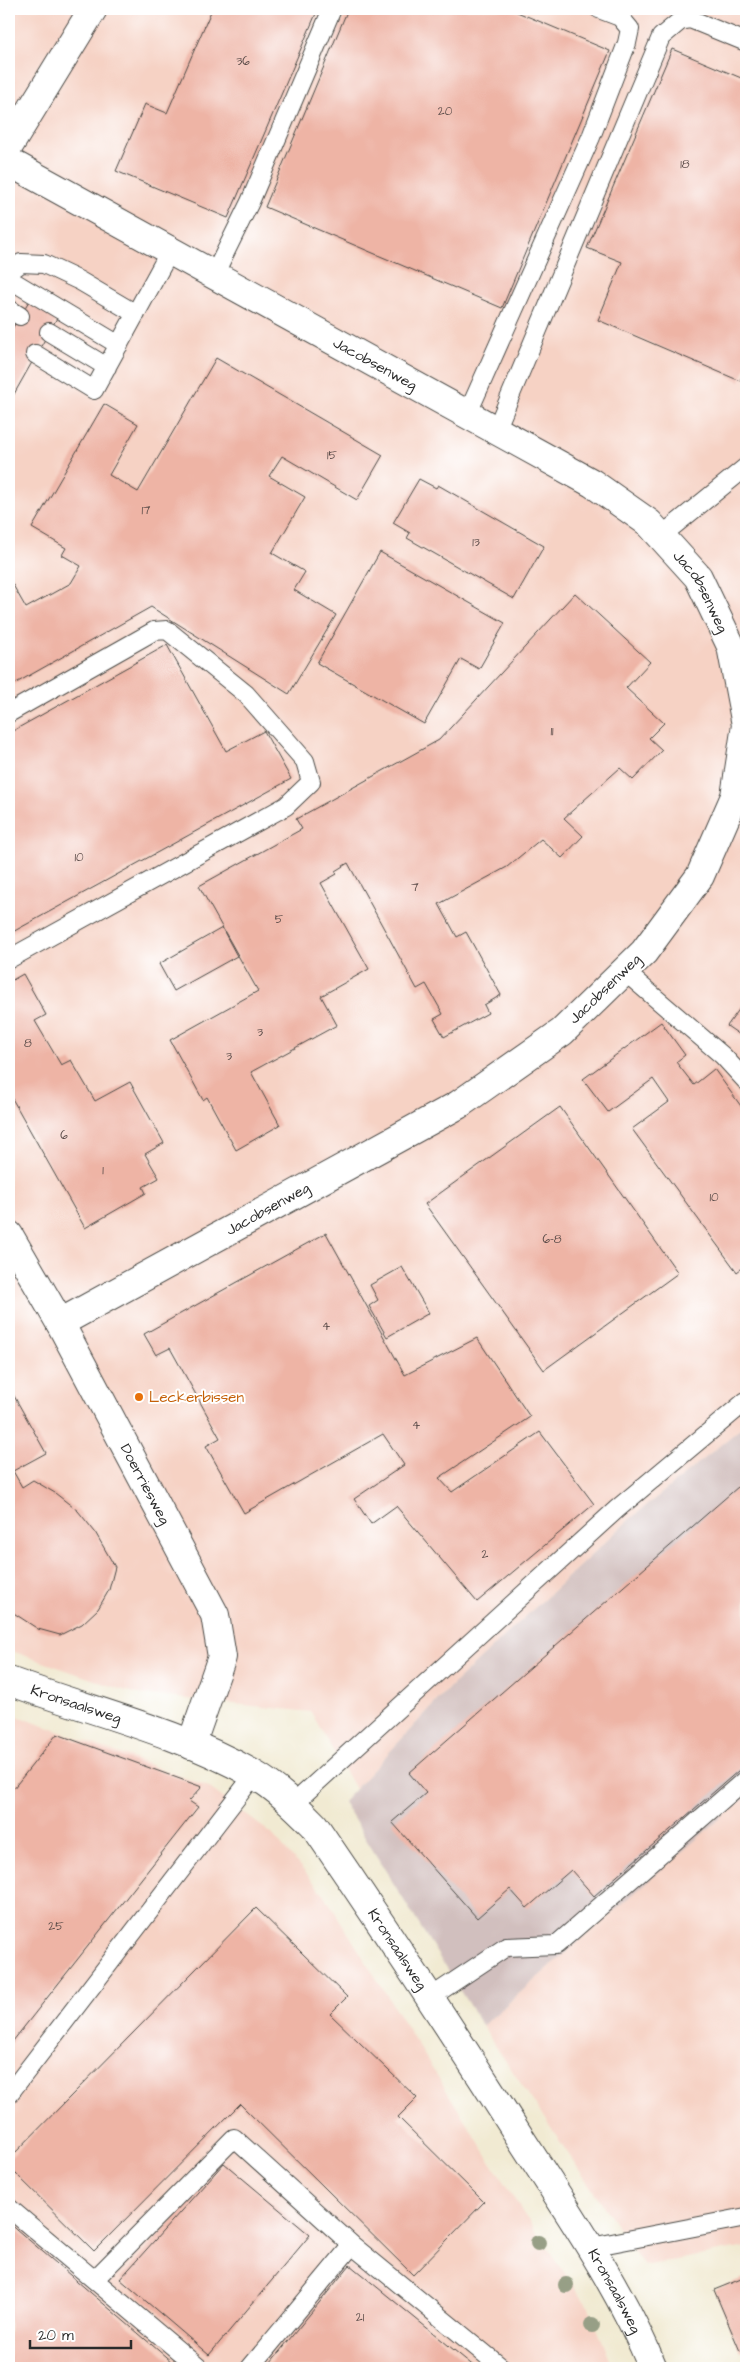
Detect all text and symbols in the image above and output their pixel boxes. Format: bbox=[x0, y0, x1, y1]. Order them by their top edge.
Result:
house number: 36 bbox=[236, 53, 250, 70]
house number: 20 bbox=[438, 103, 453, 120]
house number: 18 bbox=[680, 156, 690, 173]
street label: Jacobsenweg bbox=[329, 332, 421, 396]
house number: 15 bbox=[327, 447, 338, 464]
house number: 17 bbox=[142, 502, 151, 519]
house number: 13 bbox=[472, 534, 480, 551]
street label: Jacobsenweg bbox=[668, 546, 734, 637]
house number: 11 bbox=[550, 723, 554, 740]
house number: 10 bbox=[74, 849, 84, 866]
house number: 7 bbox=[411, 879, 419, 896]
house number: 5 bbox=[275, 911, 284, 928]
street label: Jacobsenweg bbox=[564, 949, 647, 1030]
house number: 3 bbox=[257, 1024, 263, 1041]
house number: 8 bbox=[24, 1035, 32, 1052]
house number: 3 bbox=[226, 1048, 232, 1065]
house number: 6 bbox=[60, 1127, 68, 1144]
house number: 1 bbox=[102, 1162, 104, 1179]
street label: Jacobsenweg bbox=[222, 1177, 314, 1242]
house number: 10 bbox=[709, 1189, 719, 1206]
house number: 6-8 bbox=[542, 1231, 562, 1248]
house number: 4 bbox=[322, 1318, 330, 1335]
place label: Leckerbissen bbox=[149, 1387, 244, 1408]
marker: Leckerbissen bbox=[133, 1391, 145, 1403]
house number: 4 bbox=[412, 1417, 420, 1434]
street label: Doerriesweg bbox=[115, 1440, 176, 1529]
house number: 2 bbox=[482, 1546, 489, 1563]
street label: Kronsaalsweg bbox=[28, 1679, 124, 1729]
street label: Kronsaalsweg bbox=[363, 1904, 433, 1995]
house number: 25 bbox=[48, 1918, 64, 1935]
street label: Kronsaalsweg bbox=[583, 2244, 647, 2338]
house number: 21 bbox=[356, 2309, 365, 2326]
scale bar bbox=[30, 2317, 131, 2349]
text: 20 m bbox=[38, 2325, 74, 2346]

